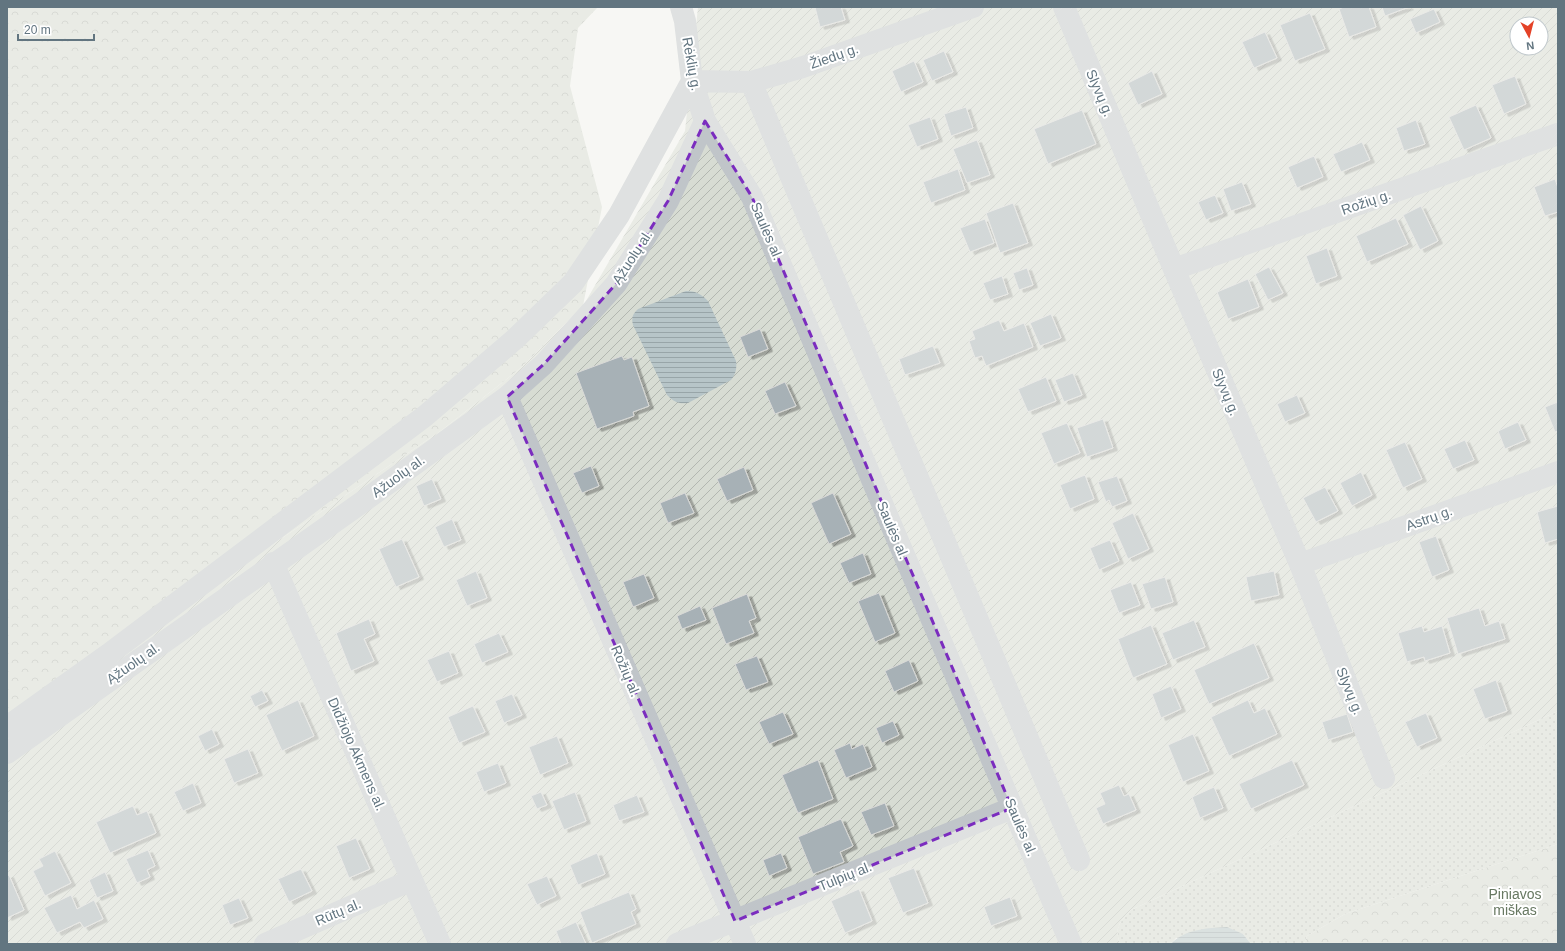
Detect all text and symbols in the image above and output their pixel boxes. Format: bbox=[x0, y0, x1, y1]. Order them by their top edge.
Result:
scale bar bbox=[18, 16, 94, 42]
north arrow bbox=[1509, 16, 1549, 56]
text: 20 m bbox=[24, 23, 51, 37]
street label: Rėklių g. bbox=[679, 36, 705, 92]
text: N bbox=[1525, 39, 1535, 52]
street label: Žiedų g. bbox=[807, 40, 861, 72]
street label: Slyvų g. bbox=[1083, 67, 1117, 119]
street label: Rožių g. bbox=[1339, 186, 1393, 218]
street label: Saulės al. bbox=[748, 200, 786, 262]
street label: Ąžuolų al. bbox=[609, 227, 655, 287]
street label: Slyvų g. bbox=[1209, 366, 1243, 418]
street label: Ąžuolų al. bbox=[368, 451, 428, 501]
street label: Saulės al. bbox=[874, 499, 912, 561]
street label: Astrų g. bbox=[1404, 502, 1454, 534]
street label: Ąžuolų al. bbox=[103, 639, 163, 687]
street label: Rožių al. bbox=[608, 643, 644, 699]
street label: Slyvų g. bbox=[1333, 665, 1367, 717]
street label: Didžiojo Akmens al. bbox=[325, 695, 389, 813]
street label: Saulės al. bbox=[1002, 796, 1040, 858]
street label: Tulpių al. bbox=[816, 858, 874, 894]
park label: Piniavos miškas bbox=[1489, 886, 1541, 918]
street label: Rūtų al. bbox=[313, 895, 363, 929]

